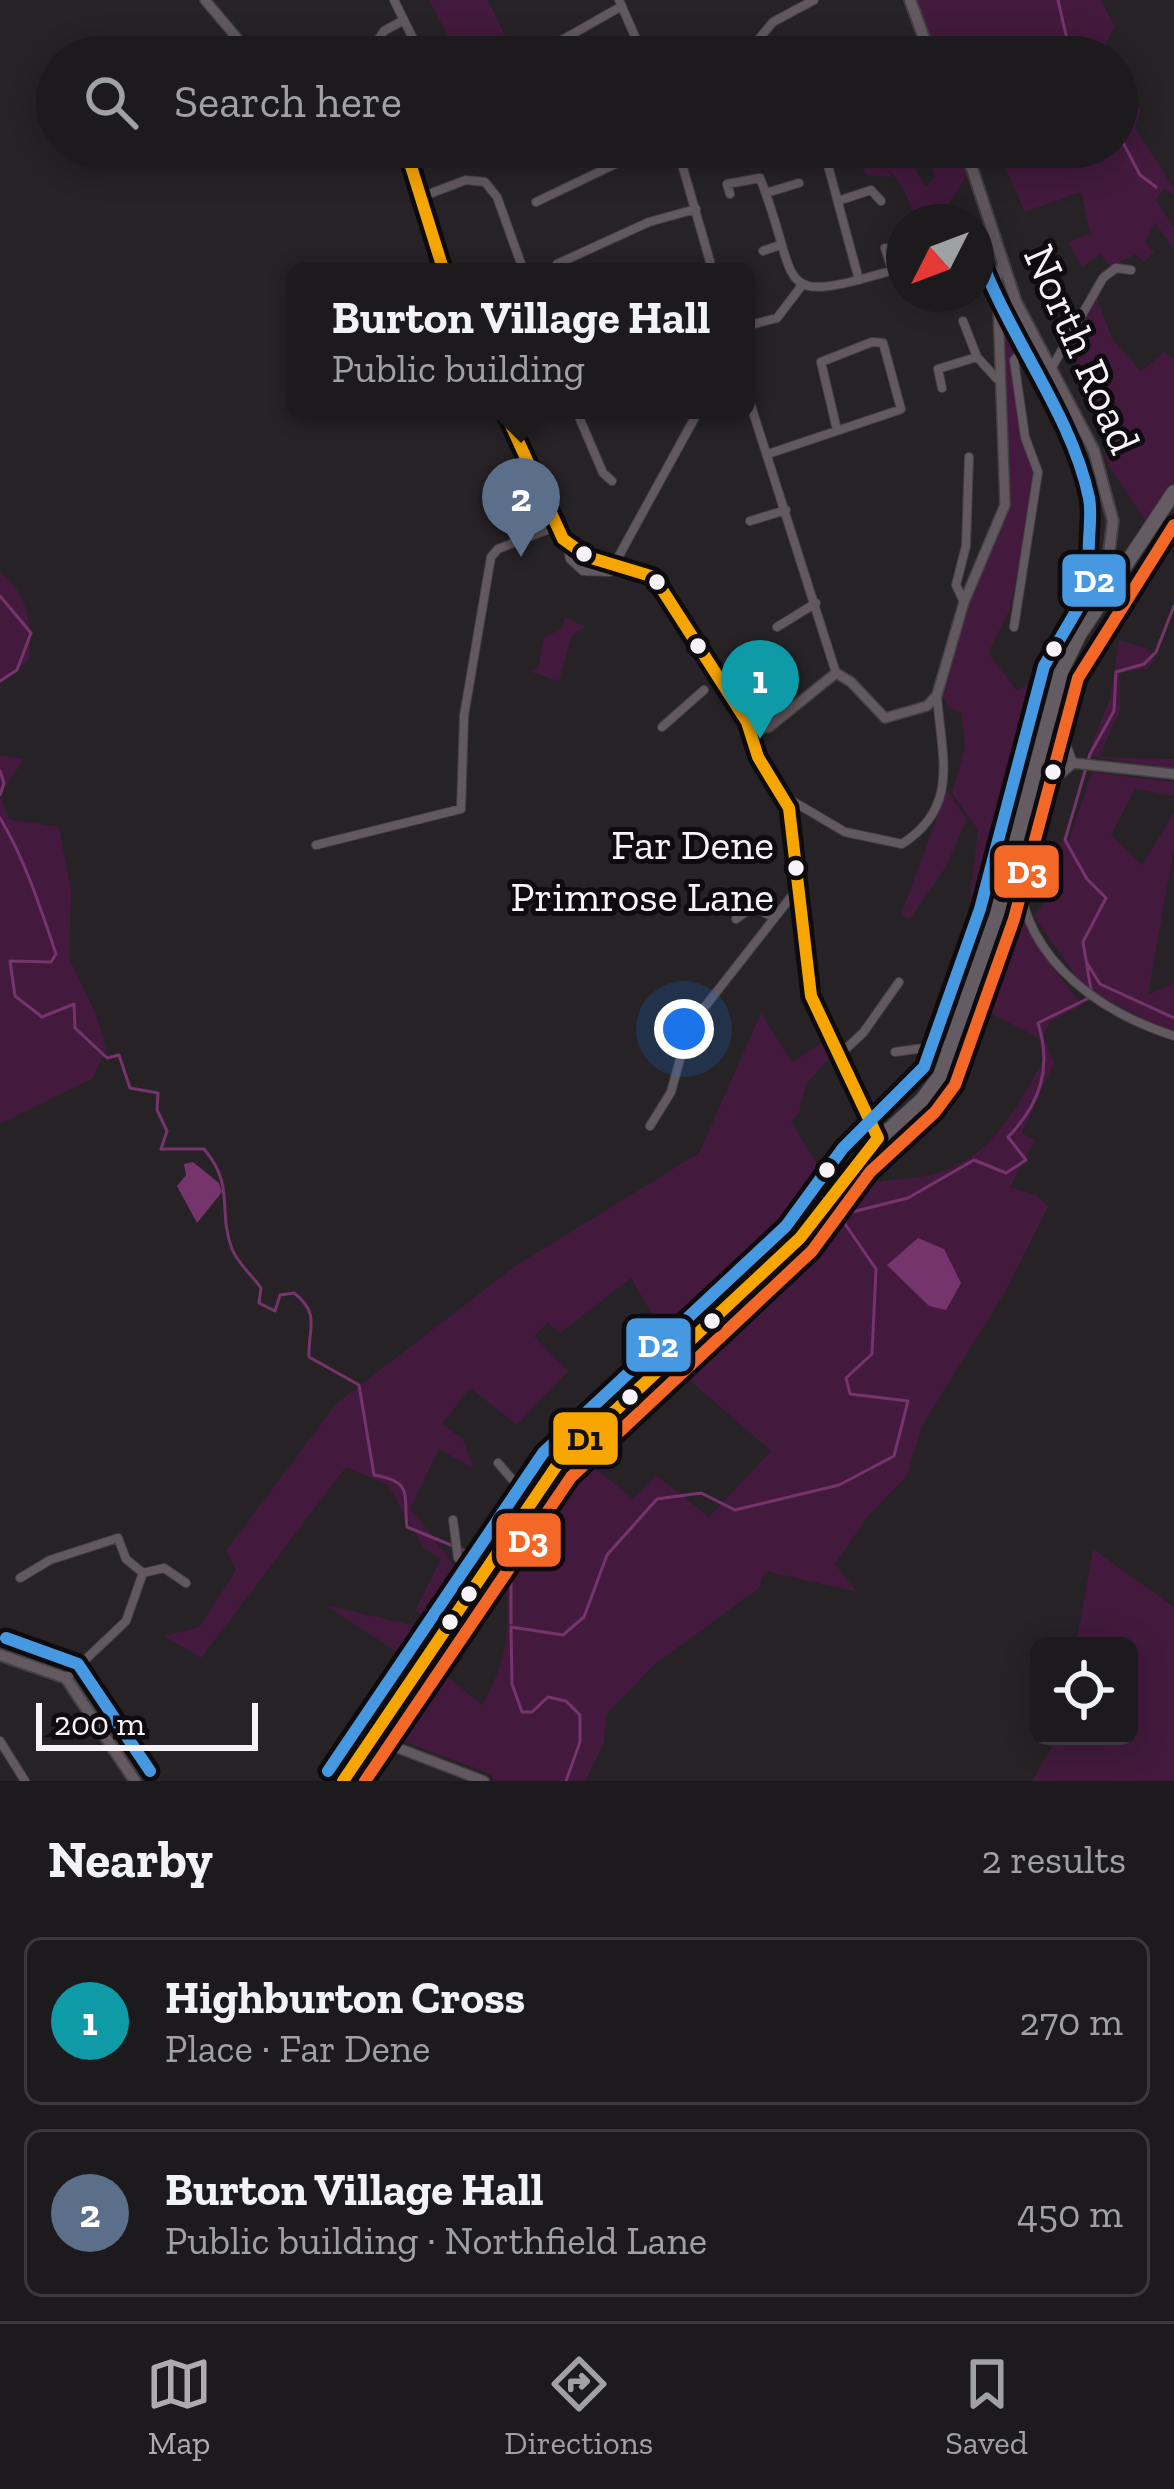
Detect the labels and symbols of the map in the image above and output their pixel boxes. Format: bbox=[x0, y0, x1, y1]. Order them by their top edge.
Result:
north arrow bbox=[886, 204, 994, 312]
street label: North Road bbox=[1012, 236, 1152, 462]
pin: 2 bbox=[482, 458, 560, 557]
unlabelled marker bbox=[573, 543, 595, 565]
line badge: D2 bbox=[1060, 552, 1128, 609]
text: D2 bbox=[1074, 561, 1115, 600]
unlabelled marker bbox=[646, 571, 668, 593]
unlabelled marker bbox=[687, 635, 709, 657]
unlabelled marker bbox=[1043, 638, 1065, 660]
pin: 1 bbox=[721, 640, 799, 739]
unlabelled marker bbox=[1042, 761, 1064, 783]
place label: Far Dene Primrose Lane bbox=[510, 819, 774, 922]
line badge: D3 bbox=[992, 843, 1061, 900]
text: D3 bbox=[1007, 852, 1047, 891]
marker: Far Dene Primrose Lane bbox=[785, 857, 807, 879]
your location bbox=[654, 999, 714, 1059]
unlabelled marker bbox=[816, 1159, 838, 1181]
unlabelled marker bbox=[701, 1310, 723, 1332]
line badge: D2 bbox=[624, 1316, 693, 1374]
text: D2 bbox=[638, 1326, 679, 1365]
unlabelled marker bbox=[619, 1386, 641, 1408]
line badge: D1 bbox=[551, 1410, 620, 1467]
text: D1 bbox=[567, 1419, 603, 1458]
line badge: D3 bbox=[494, 1511, 563, 1569]
text: D3 bbox=[508, 1521, 548, 1560]
unlabelled marker bbox=[458, 1583, 480, 1605]
unlabelled marker bbox=[439, 1611, 461, 1633]
scale bar bbox=[36, 1697, 258, 1750]

